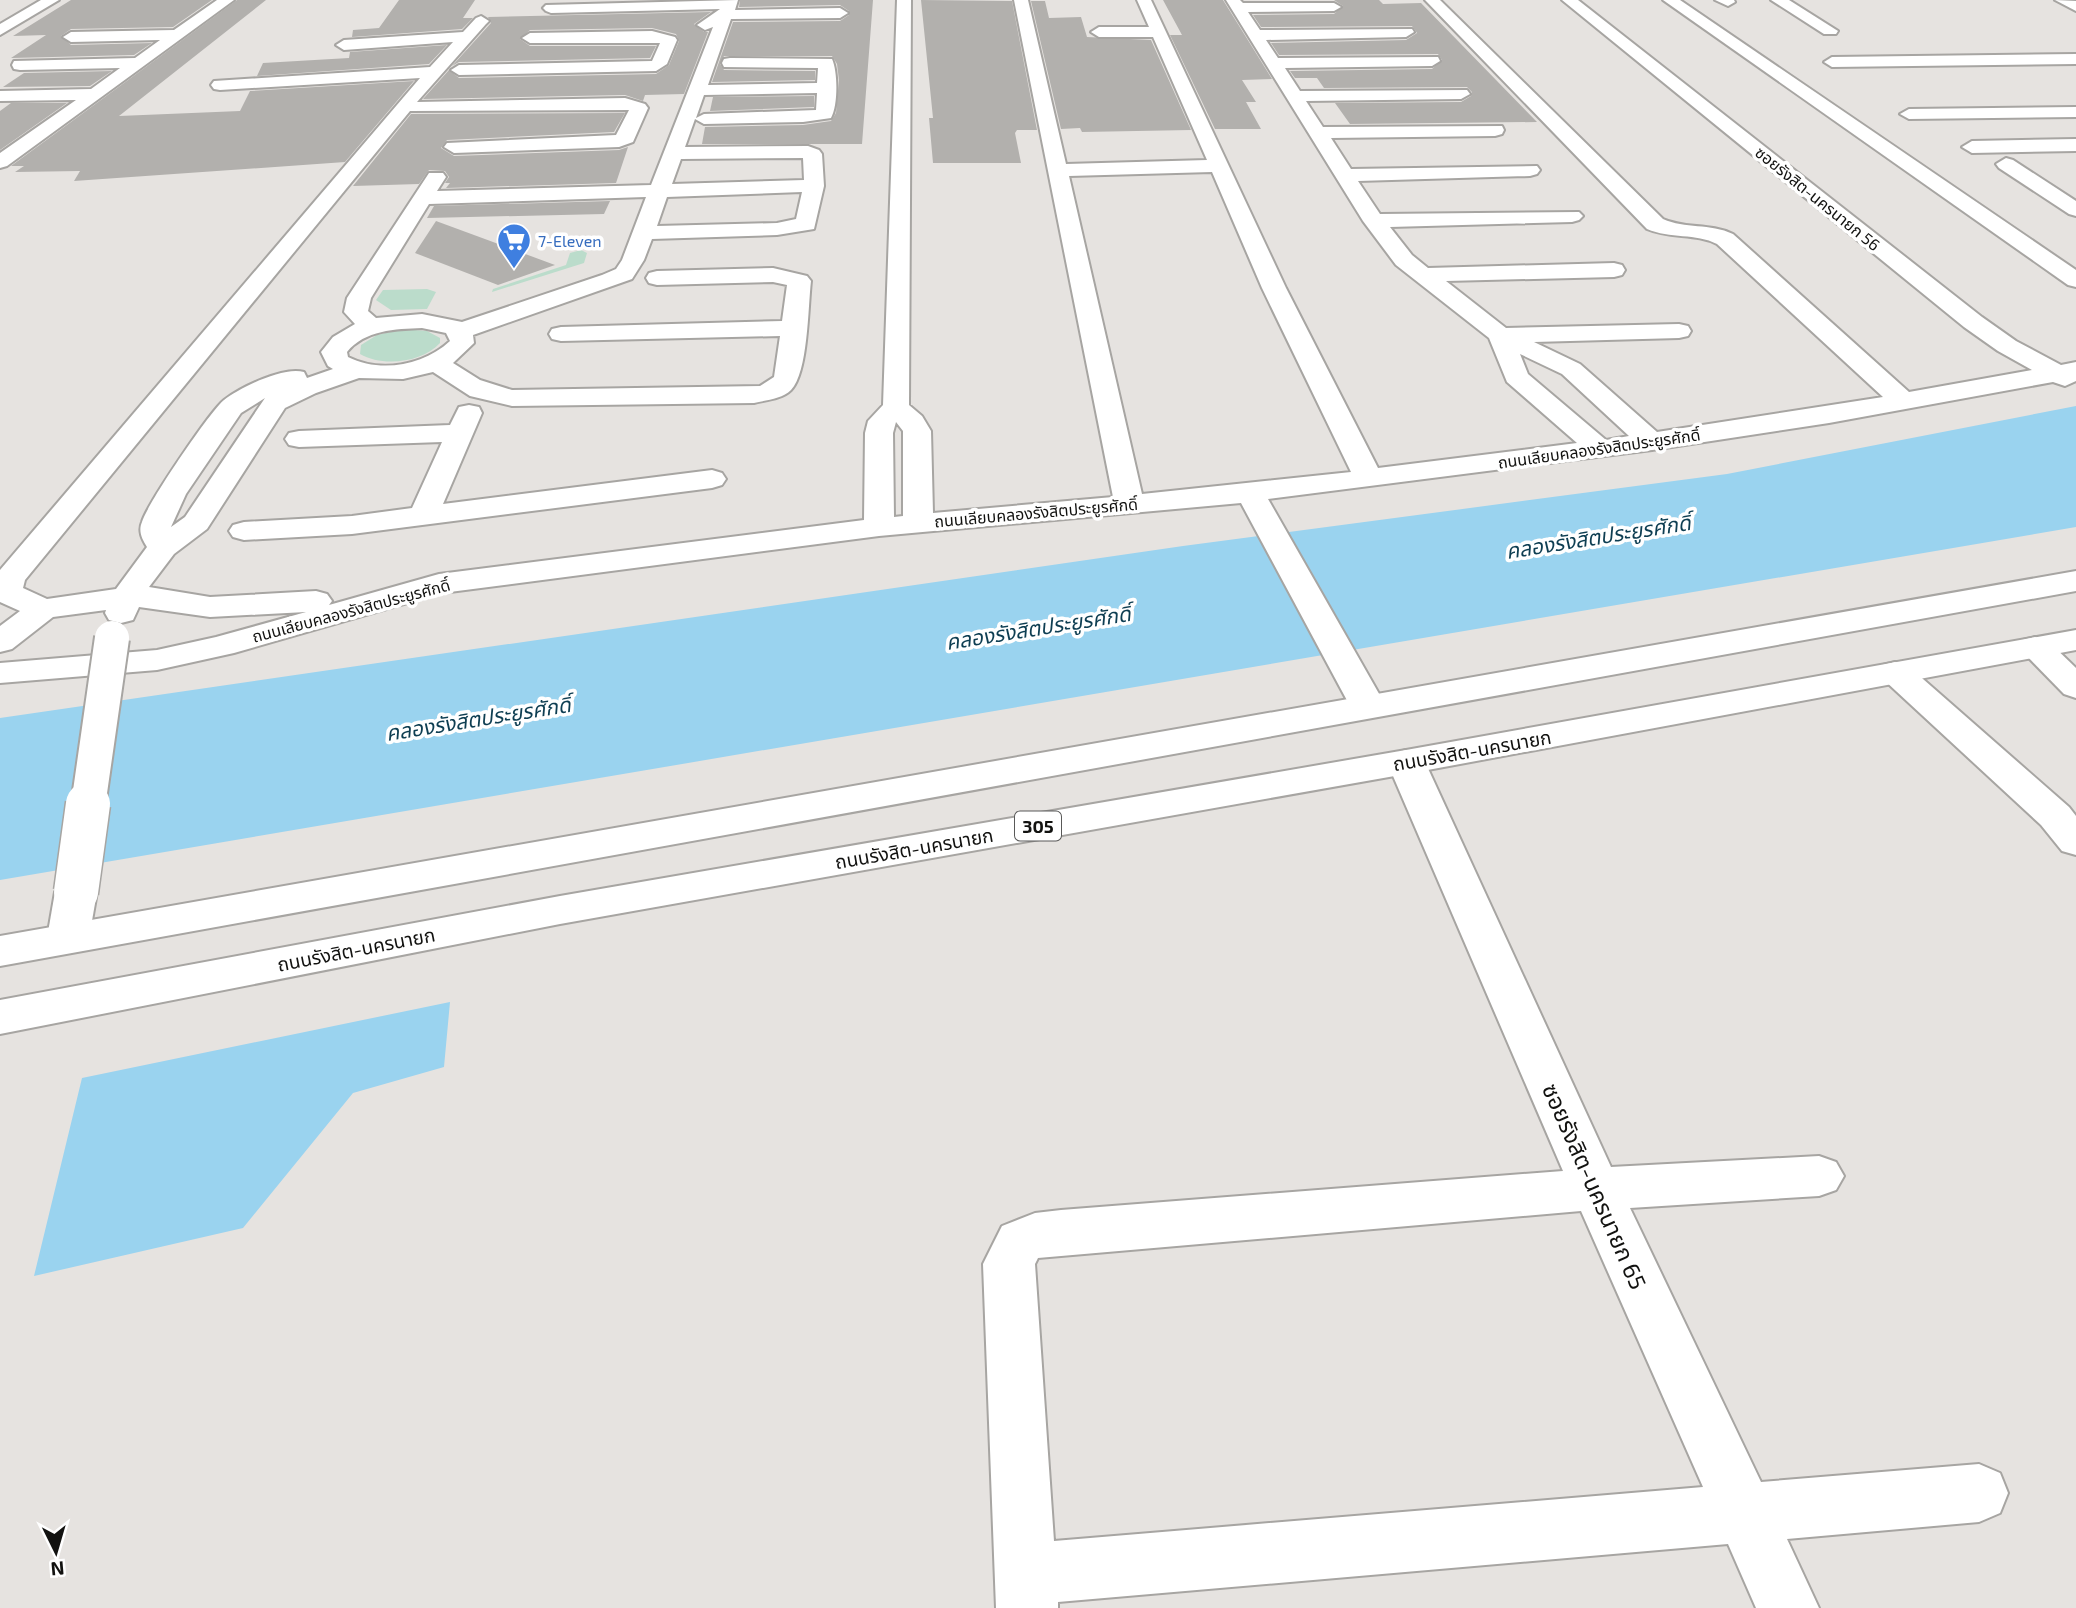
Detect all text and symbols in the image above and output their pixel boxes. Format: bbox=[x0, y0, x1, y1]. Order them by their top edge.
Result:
street label: ซอยรังสิต-นครนายก 56 bbox=[1752, 142, 1884, 254]
supermarket icon: 7-Eleven bbox=[495, 221, 533, 270]
place label: 7-Eleven bbox=[538, 231, 602, 250]
street label: ถนนเลียบคลองรังสิตประยูรศักดิ์ bbox=[1497, 424, 1702, 473]
street label: ถนนเลียบคลองรังสิตประยูรศักดิ์ bbox=[933, 494, 1139, 531]
water label: คลองรังสิตประยูรศักดิ์ bbox=[1504, 508, 1697, 565]
street label: ถนนเลียบคลองรังสิตประยูรศักดิ์ bbox=[250, 574, 452, 647]
water label: คลองรังสิตประยูรศักดิ์ bbox=[944, 599, 1137, 656]
water label: คลองรังสิตประยูรศักดิ์ bbox=[384, 690, 577, 747]
street label: ถนนรังสิต-นครนายก bbox=[1391, 725, 1553, 775]
road number: 305 bbox=[1015, 812, 1061, 840]
street label: ถนนรังสิต-นครนายก bbox=[833, 823, 995, 873]
street label: ถนนรังสิต-นครนายก bbox=[275, 922, 437, 976]
street label: ซอยรังสิต-นครนายก 65 bbox=[1537, 1079, 1653, 1293]
north arrow bbox=[21, 1517, 91, 1587]
text: N bbox=[50, 1557, 65, 1581]

